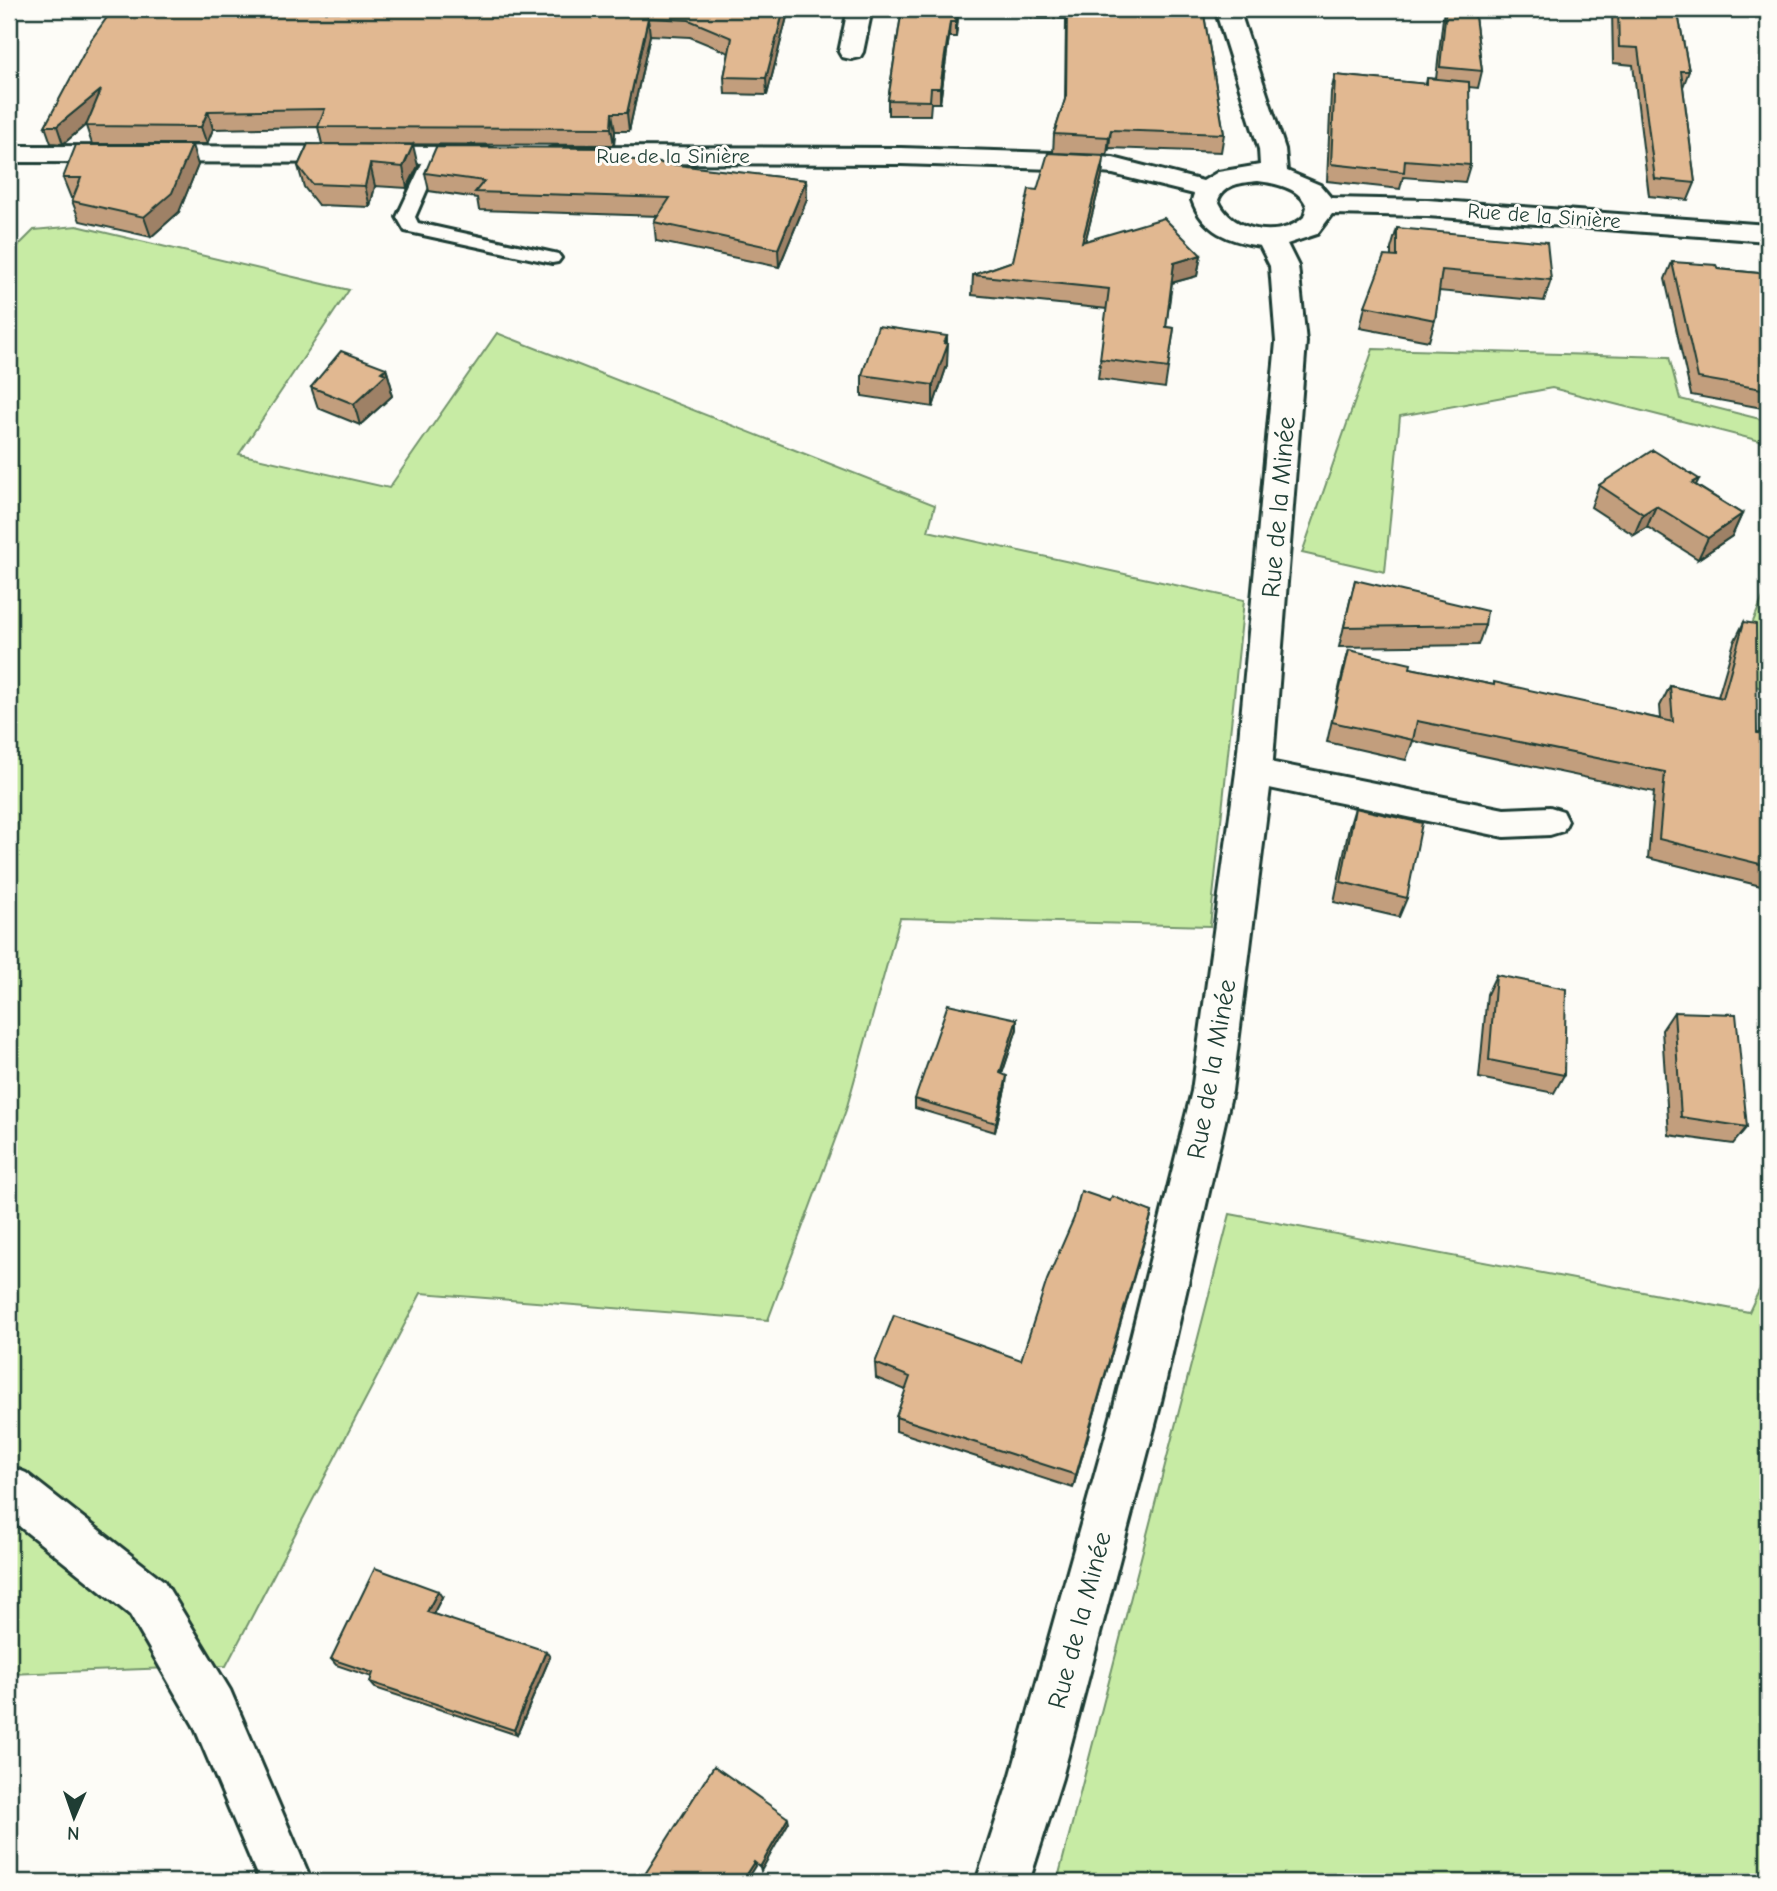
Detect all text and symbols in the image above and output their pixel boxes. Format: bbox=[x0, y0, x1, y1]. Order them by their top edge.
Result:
street label: Rue de la Sinière bbox=[596, 144, 750, 168]
street label: Rue de la Sinière bbox=[1467, 199, 1621, 233]
street label: Rue de la Minée bbox=[1256, 415, 1302, 599]
street label: Rue de la Minée bbox=[1181, 977, 1243, 1161]
street label: Rue de la Minée bbox=[1042, 1529, 1118, 1712]
north arrow bbox=[38, 1783, 108, 1853]
text: N bbox=[67, 1822, 80, 1844]

